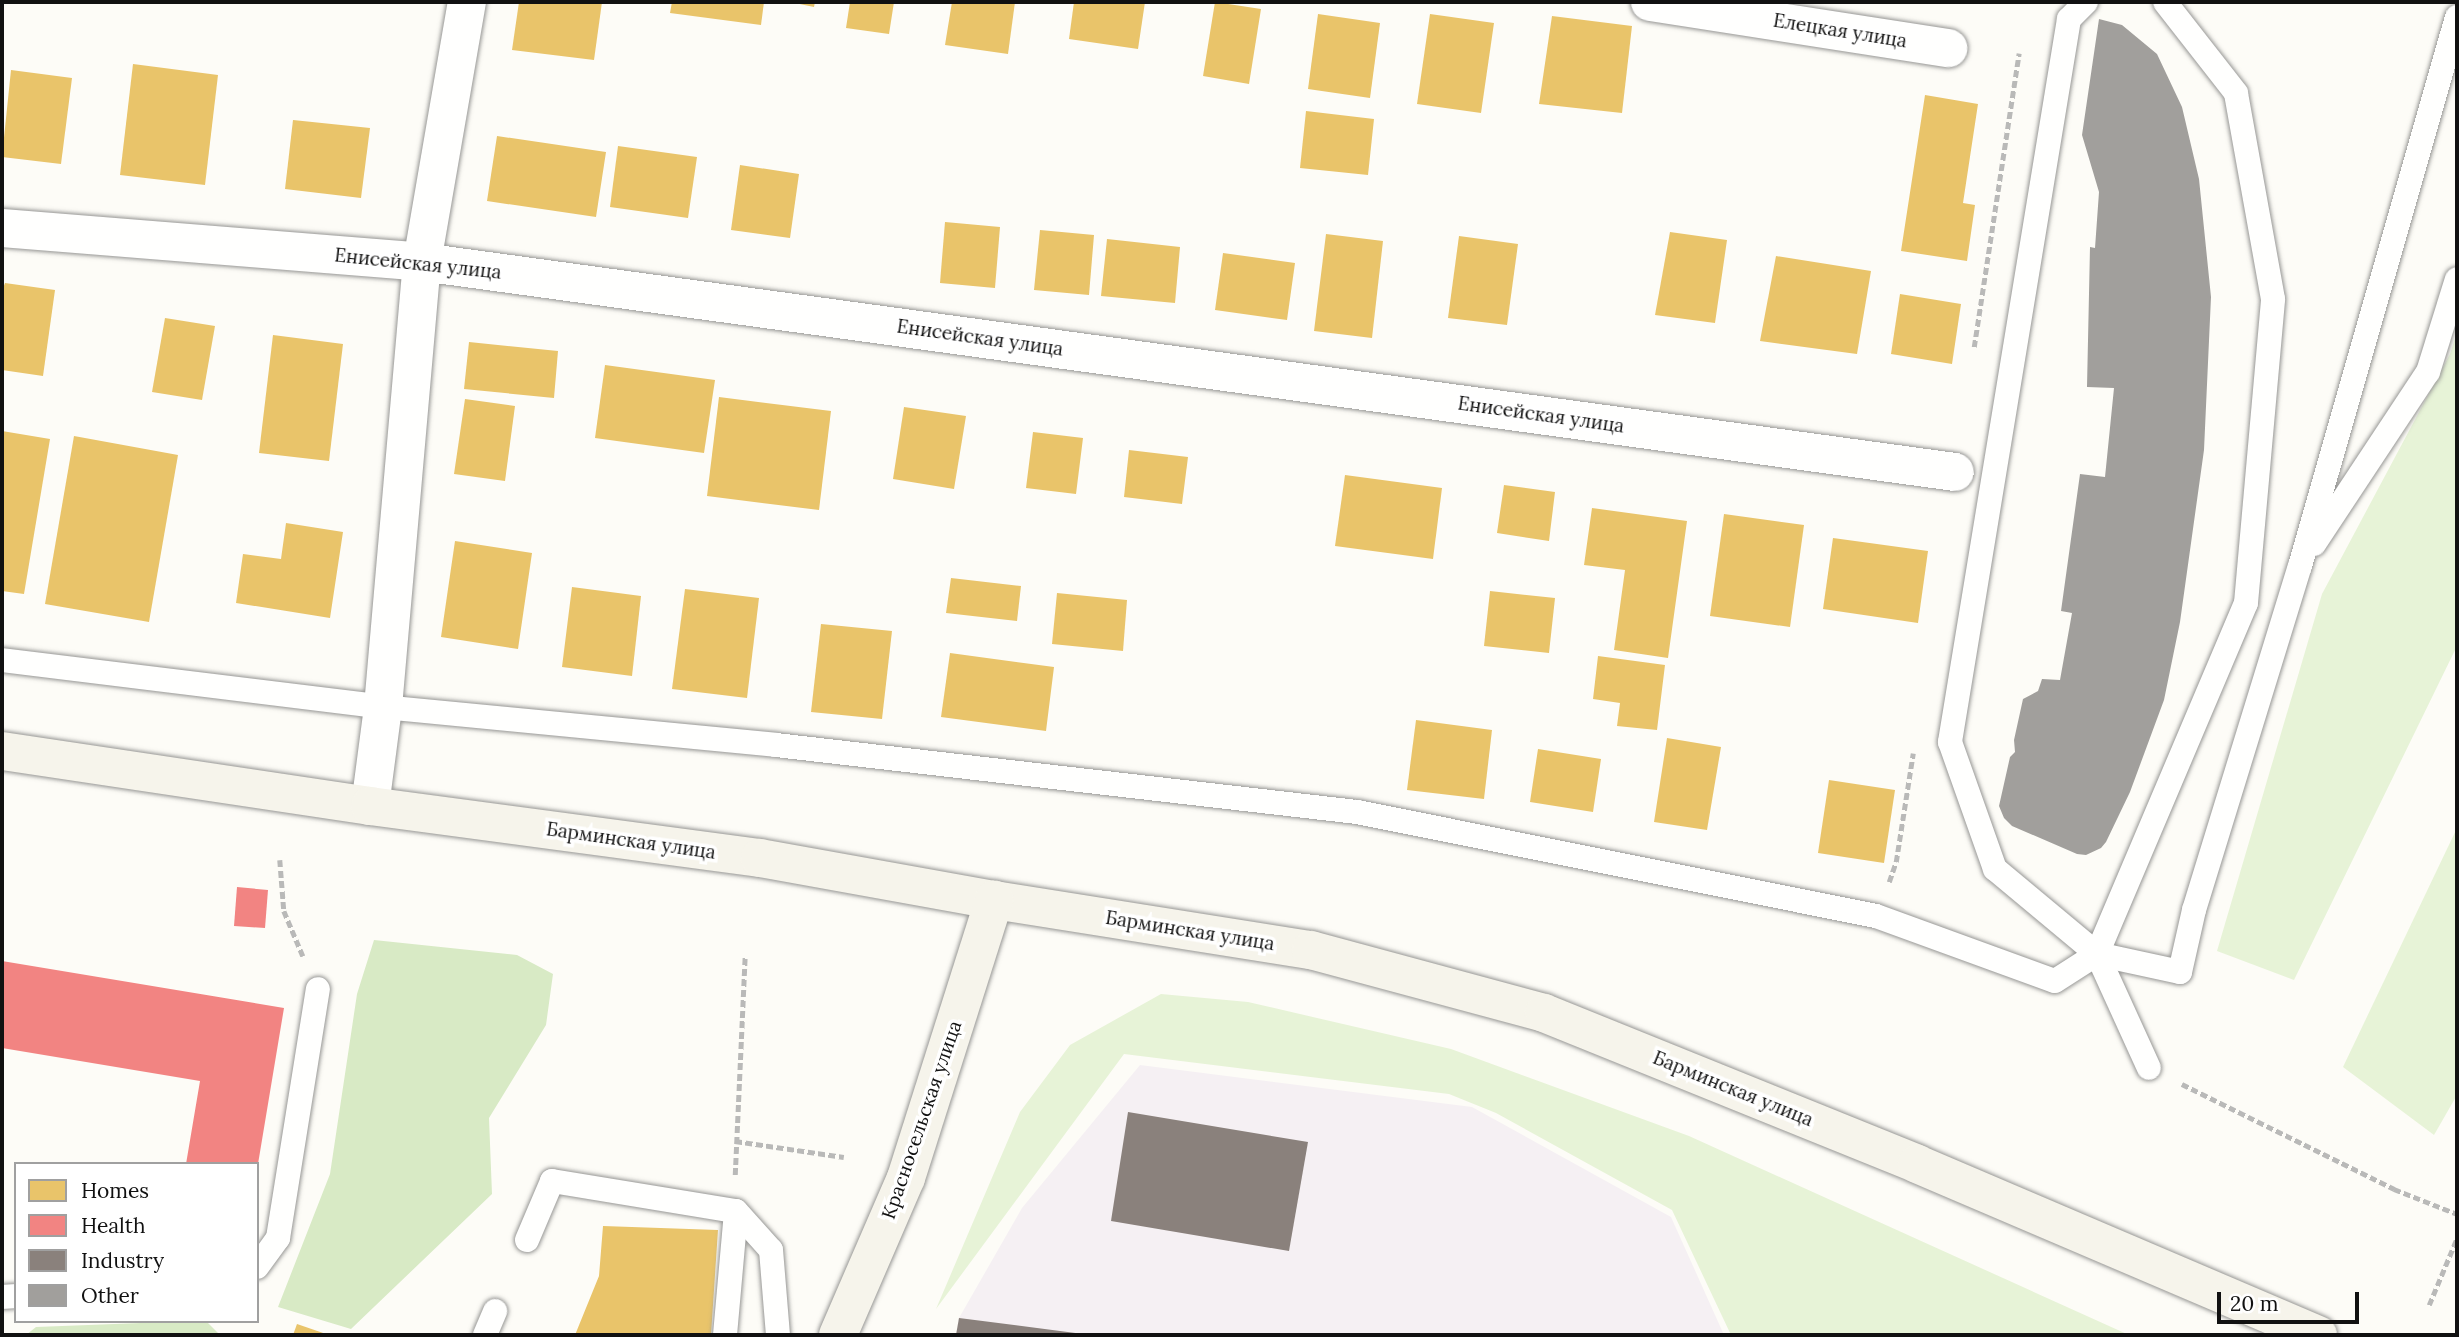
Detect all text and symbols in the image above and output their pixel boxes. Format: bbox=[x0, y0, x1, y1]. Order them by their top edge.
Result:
street label: Елецкая улица bbox=[1772, 9, 1908, 53]
street label: Енисейская улица bbox=[333, 244, 503, 284]
street label: Енисейская улица bbox=[895, 315, 1065, 361]
street label: Енисейская улица bbox=[1456, 392, 1626, 438]
street label: Барминская улица bbox=[545, 818, 717, 864]
street label: Барминская улица bbox=[1104, 906, 1276, 956]
street label: Красносельская улица bbox=[877, 1018, 967, 1222]
street label: Барминская улица bbox=[1650, 1046, 1816, 1132]
legend bbox=[14, 1162, 259, 1323]
text: Homes bbox=[81, 1177, 149, 1204]
text: Health bbox=[81, 1212, 146, 1239]
text: Industry bbox=[81, 1247, 164, 1274]
scale bar bbox=[2221, 1278, 2363, 1322]
text: Other bbox=[81, 1282, 139, 1309]
text: 20 m bbox=[2230, 1290, 2279, 1317]

